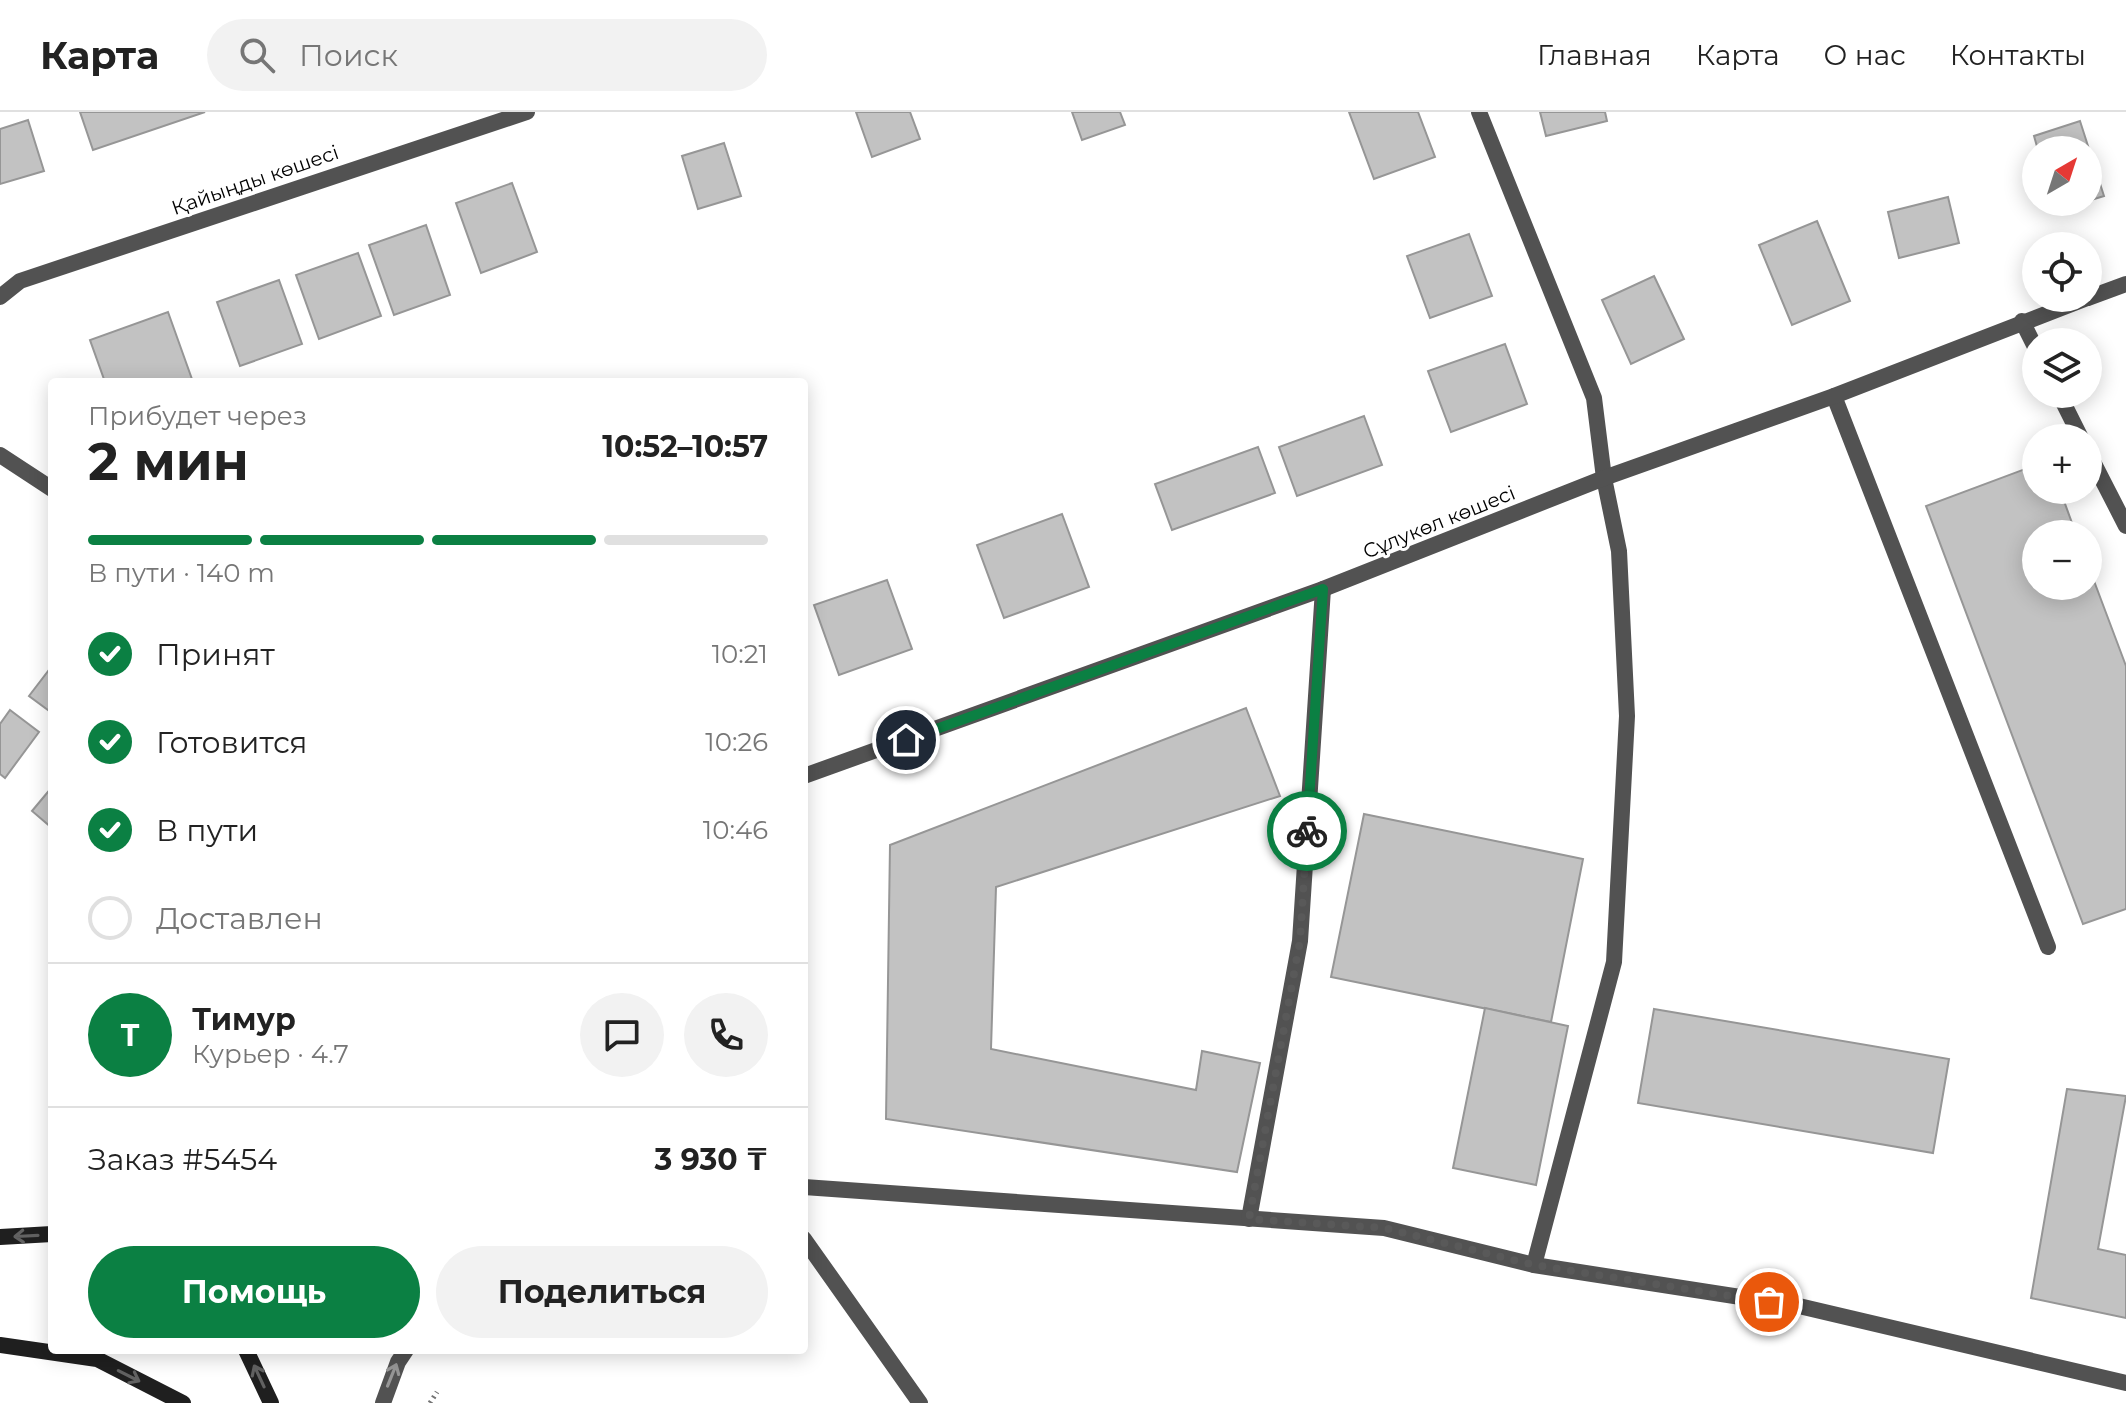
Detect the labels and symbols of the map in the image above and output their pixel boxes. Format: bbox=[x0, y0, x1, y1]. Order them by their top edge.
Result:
north arrow bbox=[2022, 136, 2102, 216]
street label: Қайыңды көшесі bbox=[168, 140, 342, 220]
street label: Сұлукөл көшесі bbox=[1359, 480, 1519, 564]
pin bbox=[872, 706, 940, 774]
courier bbox=[1267, 791, 1347, 871]
one-way arrow bbox=[13, 1229, 40, 1244]
pin bbox=[1735, 1268, 1803, 1336]
one-way arrow bbox=[386, 1363, 401, 1388]
one-way arrow bbox=[250, 1365, 265, 1389]
one-way arrow bbox=[117, 1368, 141, 1384]

